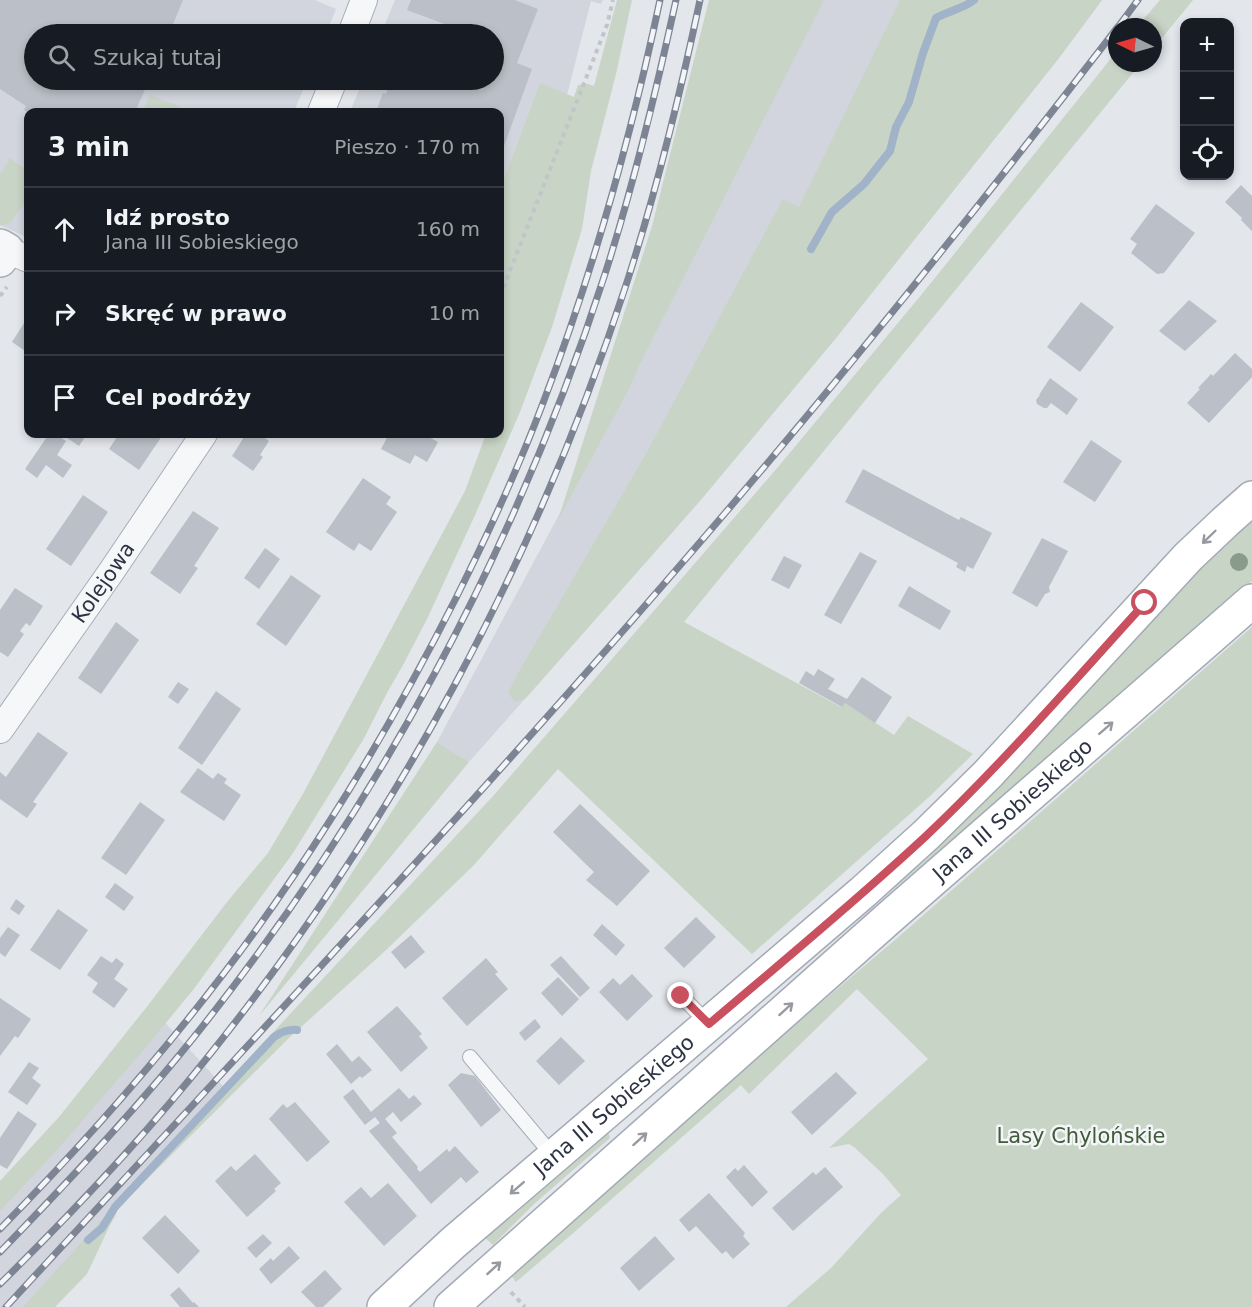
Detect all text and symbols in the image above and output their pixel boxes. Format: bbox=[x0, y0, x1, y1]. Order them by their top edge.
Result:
north arrow bbox=[1108, 18, 1162, 72]
map controls bbox=[1180, 18, 1234, 180]
button: + bbox=[1180, 18, 1234, 72]
search box bbox=[24, 24, 504, 90]
icon: search bbox=[45, 41, 78, 74]
text: Szukaj tutaj bbox=[93, 45, 222, 70]
button: − bbox=[1180, 72, 1234, 126]
button: locate bbox=[1180, 126, 1234, 180]
text: 3 min bbox=[48, 132, 130, 162]
text: Pieszo · 170 m bbox=[334, 135, 480, 159]
text: Idź prosto bbox=[105, 205, 230, 230]
icon: ahead bbox=[48, 213, 81, 246]
text: 160 m bbox=[416, 217, 480, 241]
text: Jana III Sobieskiego bbox=[105, 230, 299, 254]
icon: right bbox=[48, 297, 81, 330]
text: Skręć w prawo bbox=[105, 301, 287, 326]
text: 10 m bbox=[429, 301, 480, 325]
icon: arrive bbox=[48, 381, 81, 414]
text: Cel podróży bbox=[105, 385, 251, 410]
one-way arrow bbox=[1201, 530, 1216, 545]
street label: Kolejowa bbox=[67, 538, 140, 628]
route start bbox=[1131, 589, 1157, 615]
one-way arrow bbox=[1098, 721, 1113, 735]
street label: Jana III Sobieskiego bbox=[927, 734, 1097, 887]
route end bbox=[667, 982, 693, 1008]
one-way arrow bbox=[778, 1002, 793, 1016]
street label: Jana III Sobieskiego bbox=[527, 1030, 699, 1182]
park label: Lasy Chylońskie bbox=[997, 1124, 1165, 1148]
one-way arrow bbox=[632, 1132, 647, 1146]
one-way arrow bbox=[510, 1181, 525, 1195]
one-way arrow bbox=[487, 1261, 502, 1275]

